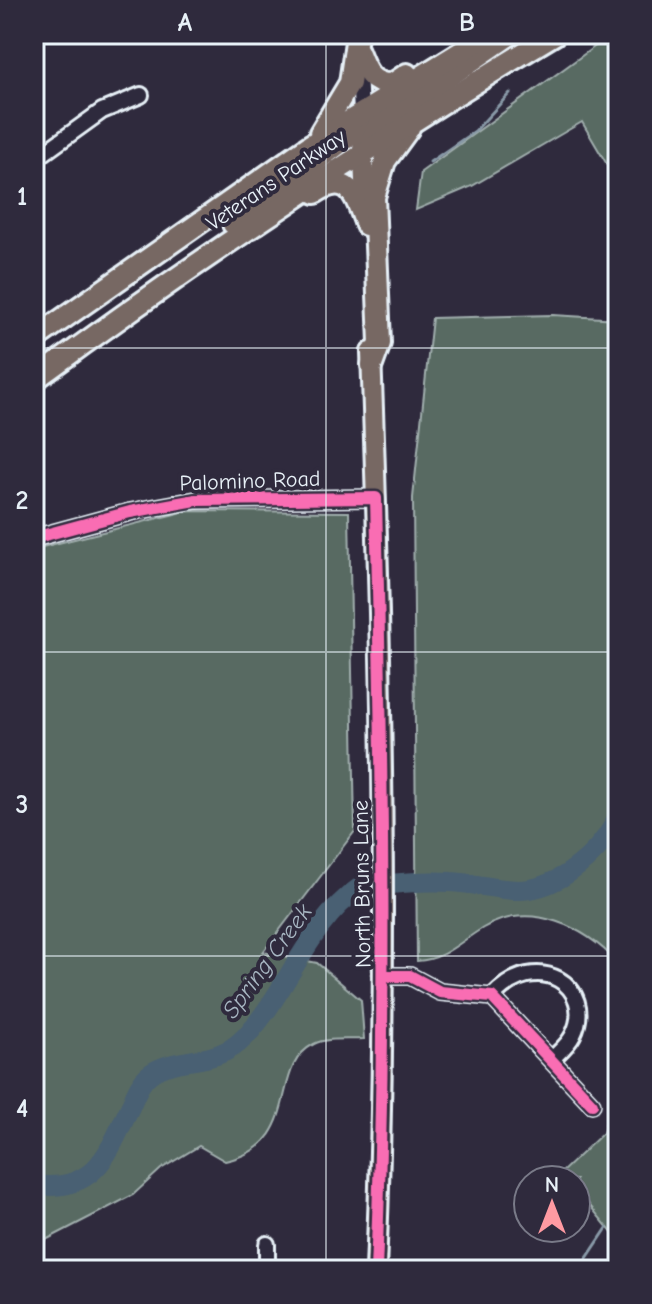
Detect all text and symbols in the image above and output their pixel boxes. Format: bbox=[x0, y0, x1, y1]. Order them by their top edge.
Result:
text: A bbox=[178, 8, 193, 38]
text: B bbox=[459, 8, 475, 38]
street label: Veterans Parkway bbox=[201, 124, 351, 236]
text: 1 bbox=[17, 182, 27, 212]
street label: Palomino Road bbox=[179, 466, 321, 496]
text: 2 bbox=[16, 486, 28, 516]
text: 3 bbox=[16, 790, 28, 820]
street label: North Bruns Lane bbox=[348, 800, 376, 968]
water label: Spring Creek bbox=[216, 898, 318, 1024]
text: 4 bbox=[16, 1094, 28, 1124]
north arrow bbox=[512, 1164, 592, 1244]
text: N bbox=[545, 1172, 559, 1198]

